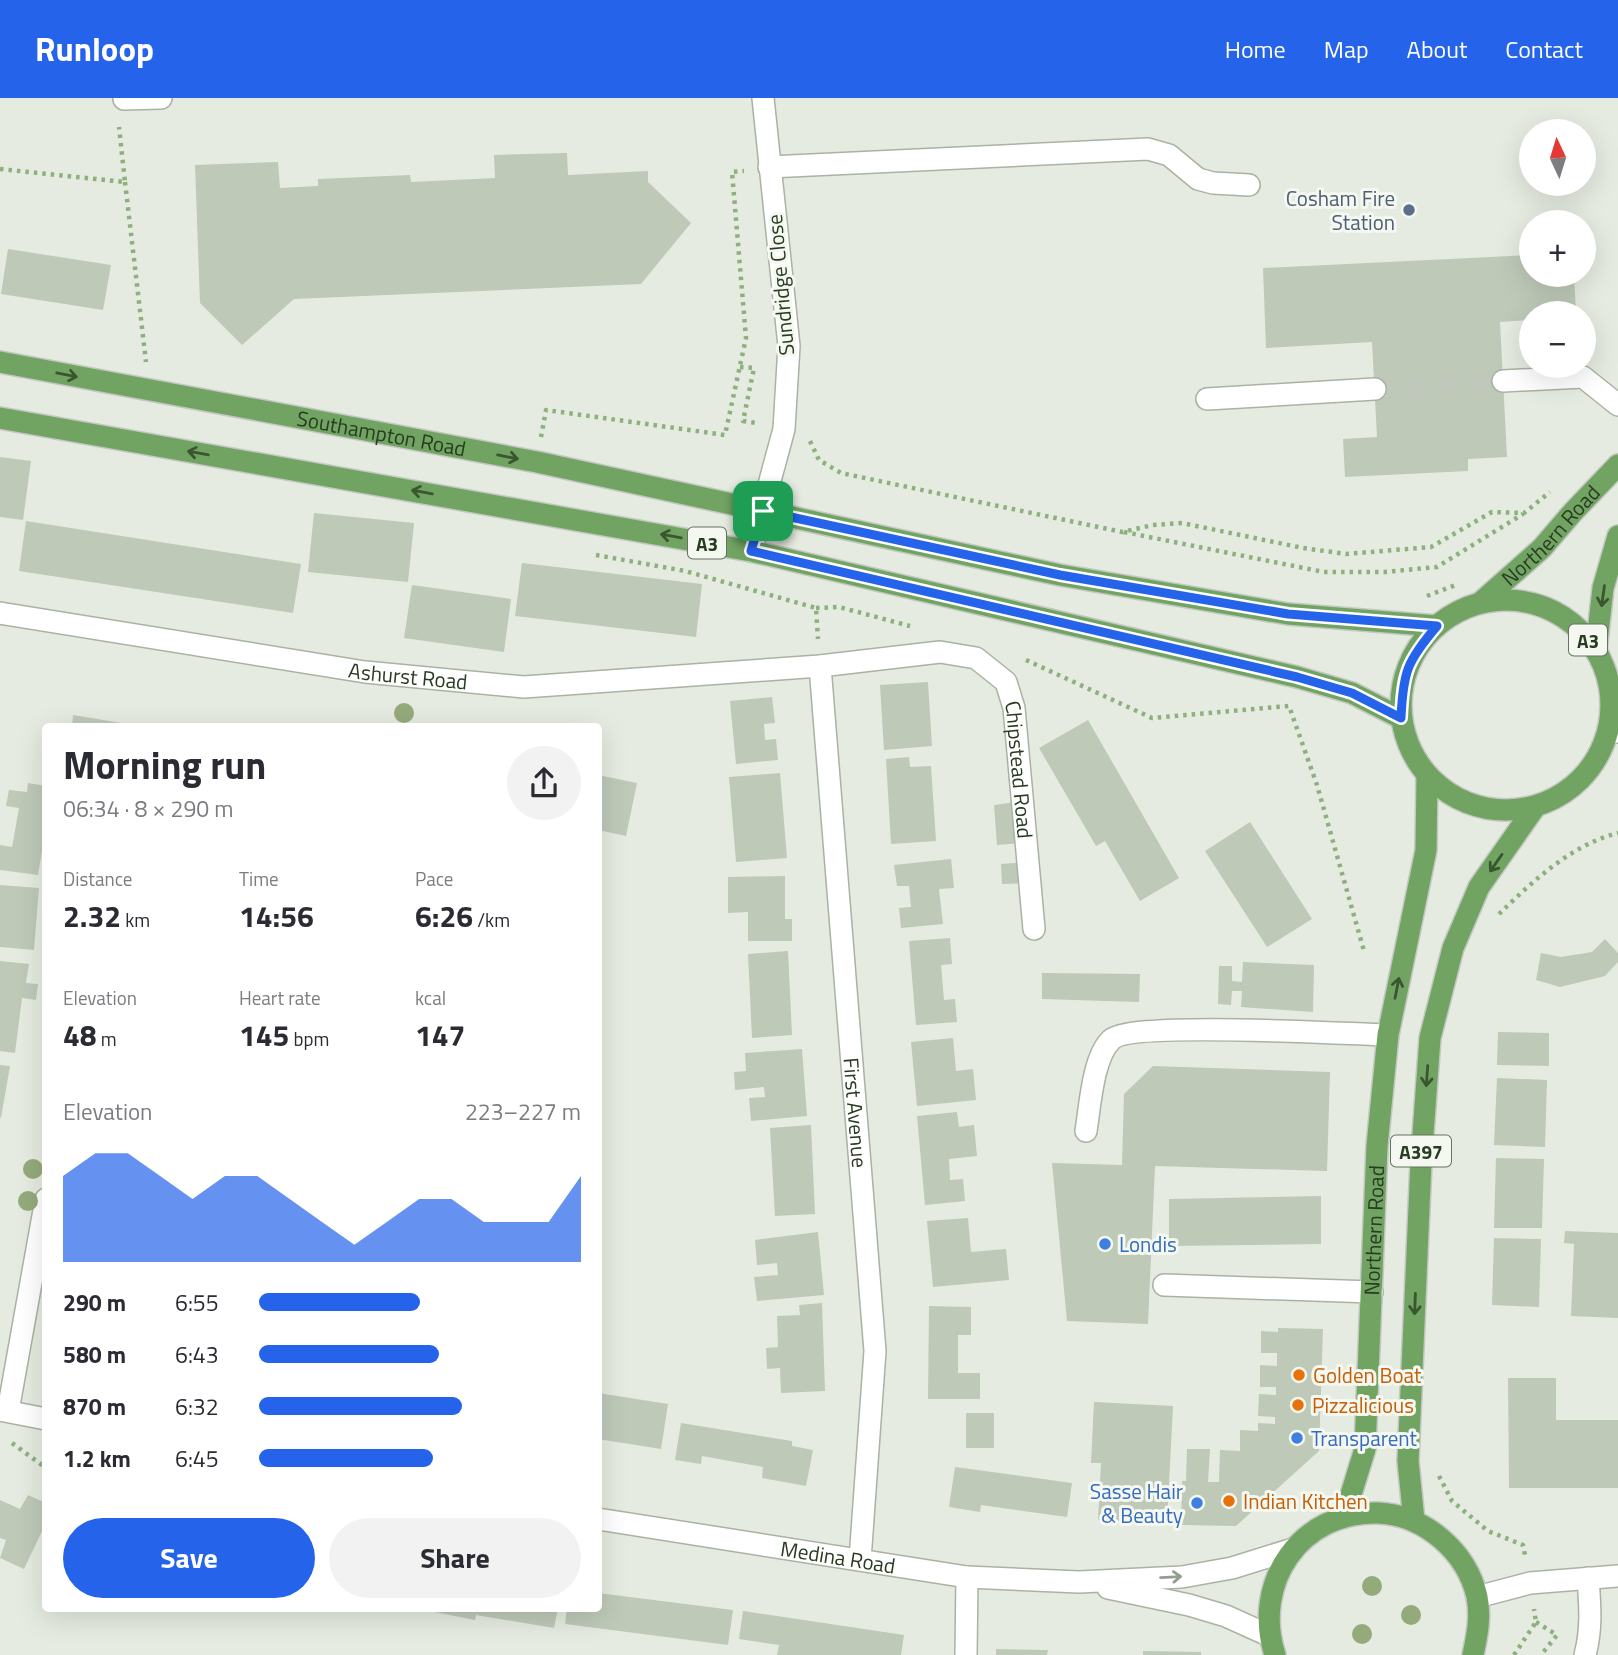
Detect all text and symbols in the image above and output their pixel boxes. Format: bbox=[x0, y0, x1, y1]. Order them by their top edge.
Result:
text: Runloop bbox=[35, 24, 154, 74]
text: Home bbox=[1225, 31, 1286, 67]
text: Map bbox=[1324, 31, 1369, 67]
text: About bbox=[1407, 31, 1467, 67]
text: Contact bbox=[1505, 31, 1583, 67]
north arrow bbox=[1519, 119, 1596, 196]
map controls bbox=[1519, 119, 1596, 378]
place label: Cosham Fire Station bbox=[1286, 182, 1395, 238]
marker: Cosham Fire Station bbox=[1401, 202, 1417, 218]
button: + bbox=[1519, 210, 1596, 287]
street label: Sundridge Close bbox=[758, 213, 802, 357]
button: − bbox=[1519, 301, 1596, 378]
one-way arrow bbox=[55, 368, 78, 382]
street label: Southampton Road bbox=[294, 402, 469, 464]
one-way arrow bbox=[187, 446, 210, 459]
one-way arrow bbox=[496, 450, 518, 464]
street label: Northern Road bbox=[1494, 477, 1607, 593]
pin bbox=[733, 481, 793, 541]
one-way arrow bbox=[411, 485, 434, 498]
icon: arrive bbox=[744, 492, 782, 530]
road number: A3 bbox=[688, 528, 726, 558]
one-way arrow bbox=[660, 529, 682, 542]
one-way arrow bbox=[1596, 584, 1609, 607]
road number: A3 bbox=[1569, 624, 1607, 656]
street label: Ashurst Road bbox=[346, 654, 469, 698]
street label: Chipstead Road bbox=[997, 697, 1042, 840]
text: Morning run bbox=[63, 736, 266, 794]
button: share bbox=[507, 746, 581, 820]
text: 06:34 · 8 × 290 m bbox=[63, 791, 233, 826]
one-way arrow bbox=[1489, 853, 1503, 872]
text: Distance bbox=[63, 864, 132, 893]
text: Time bbox=[239, 864, 279, 893]
text: Pace bbox=[415, 864, 453, 893]
text: 2.32 bbox=[63, 893, 121, 939]
text: 14:56 bbox=[239, 893, 314, 939]
text: 6:26 bbox=[415, 893, 473, 939]
text: km bbox=[121, 905, 150, 934]
text: /km bbox=[473, 905, 510, 934]
one-way arrow bbox=[1391, 977, 1404, 1000]
text: Elevation bbox=[63, 983, 137, 1012]
text: Heart rate bbox=[239, 983, 321, 1012]
text: kcal bbox=[415, 983, 446, 1012]
text: 48 bbox=[63, 1012, 97, 1058]
text: 145 bbox=[239, 1012, 289, 1058]
text: 147 bbox=[415, 1012, 465, 1058]
text: m bbox=[97, 1024, 117, 1053]
text: bpm bbox=[289, 1024, 329, 1053]
street label: First Avenue bbox=[835, 1056, 876, 1169]
one-way arrow bbox=[1420, 1065, 1433, 1087]
text: Elevation bbox=[63, 1094, 152, 1129]
text: 223–227 m bbox=[465, 1094, 581, 1129]
road number: A397 bbox=[1391, 1135, 1451, 1166]
street label: Northern Road bbox=[1355, 1165, 1392, 1296]
place label: Londis bbox=[1119, 1228, 1177, 1260]
marker: Londis bbox=[1097, 1236, 1113, 1252]
text: 290 m bbox=[63, 1285, 126, 1320]
text: 6:55 bbox=[175, 1285, 219, 1320]
one-way arrow bbox=[1408, 1292, 1421, 1315]
text: 580 m bbox=[63, 1337, 126, 1372]
text: 6:43 bbox=[175, 1337, 219, 1372]
place label: Golden Boat bbox=[1313, 1359, 1422, 1391]
marker: Golden Boat bbox=[1291, 1367, 1307, 1383]
text: 870 m bbox=[63, 1389, 126, 1424]
text: 6:32 bbox=[175, 1389, 219, 1424]
place label: Pizzalicious bbox=[1312, 1389, 1414, 1421]
marker: Pizzalicious bbox=[1290, 1397, 1306, 1413]
place label: Transparent bbox=[1311, 1422, 1418, 1454]
marker: Transparent bbox=[1289, 1430, 1305, 1446]
text: 1.2 km bbox=[63, 1441, 131, 1476]
text: 6:45 bbox=[175, 1441, 219, 1476]
place label: Sasse Hair & Beauty bbox=[1090, 1475, 1183, 1531]
place label: Indian Kitchen bbox=[1243, 1485, 1368, 1517]
marker: Indian Kitchen bbox=[1221, 1493, 1237, 1509]
marker: Sasse Hair & Beauty bbox=[1189, 1495, 1205, 1511]
button: Save bbox=[63, 1518, 315, 1598]
button: Share bbox=[329, 1518, 581, 1598]
street label: Medina Road bbox=[778, 1532, 898, 1582]
one-way arrow bbox=[1160, 1570, 1182, 1583]

